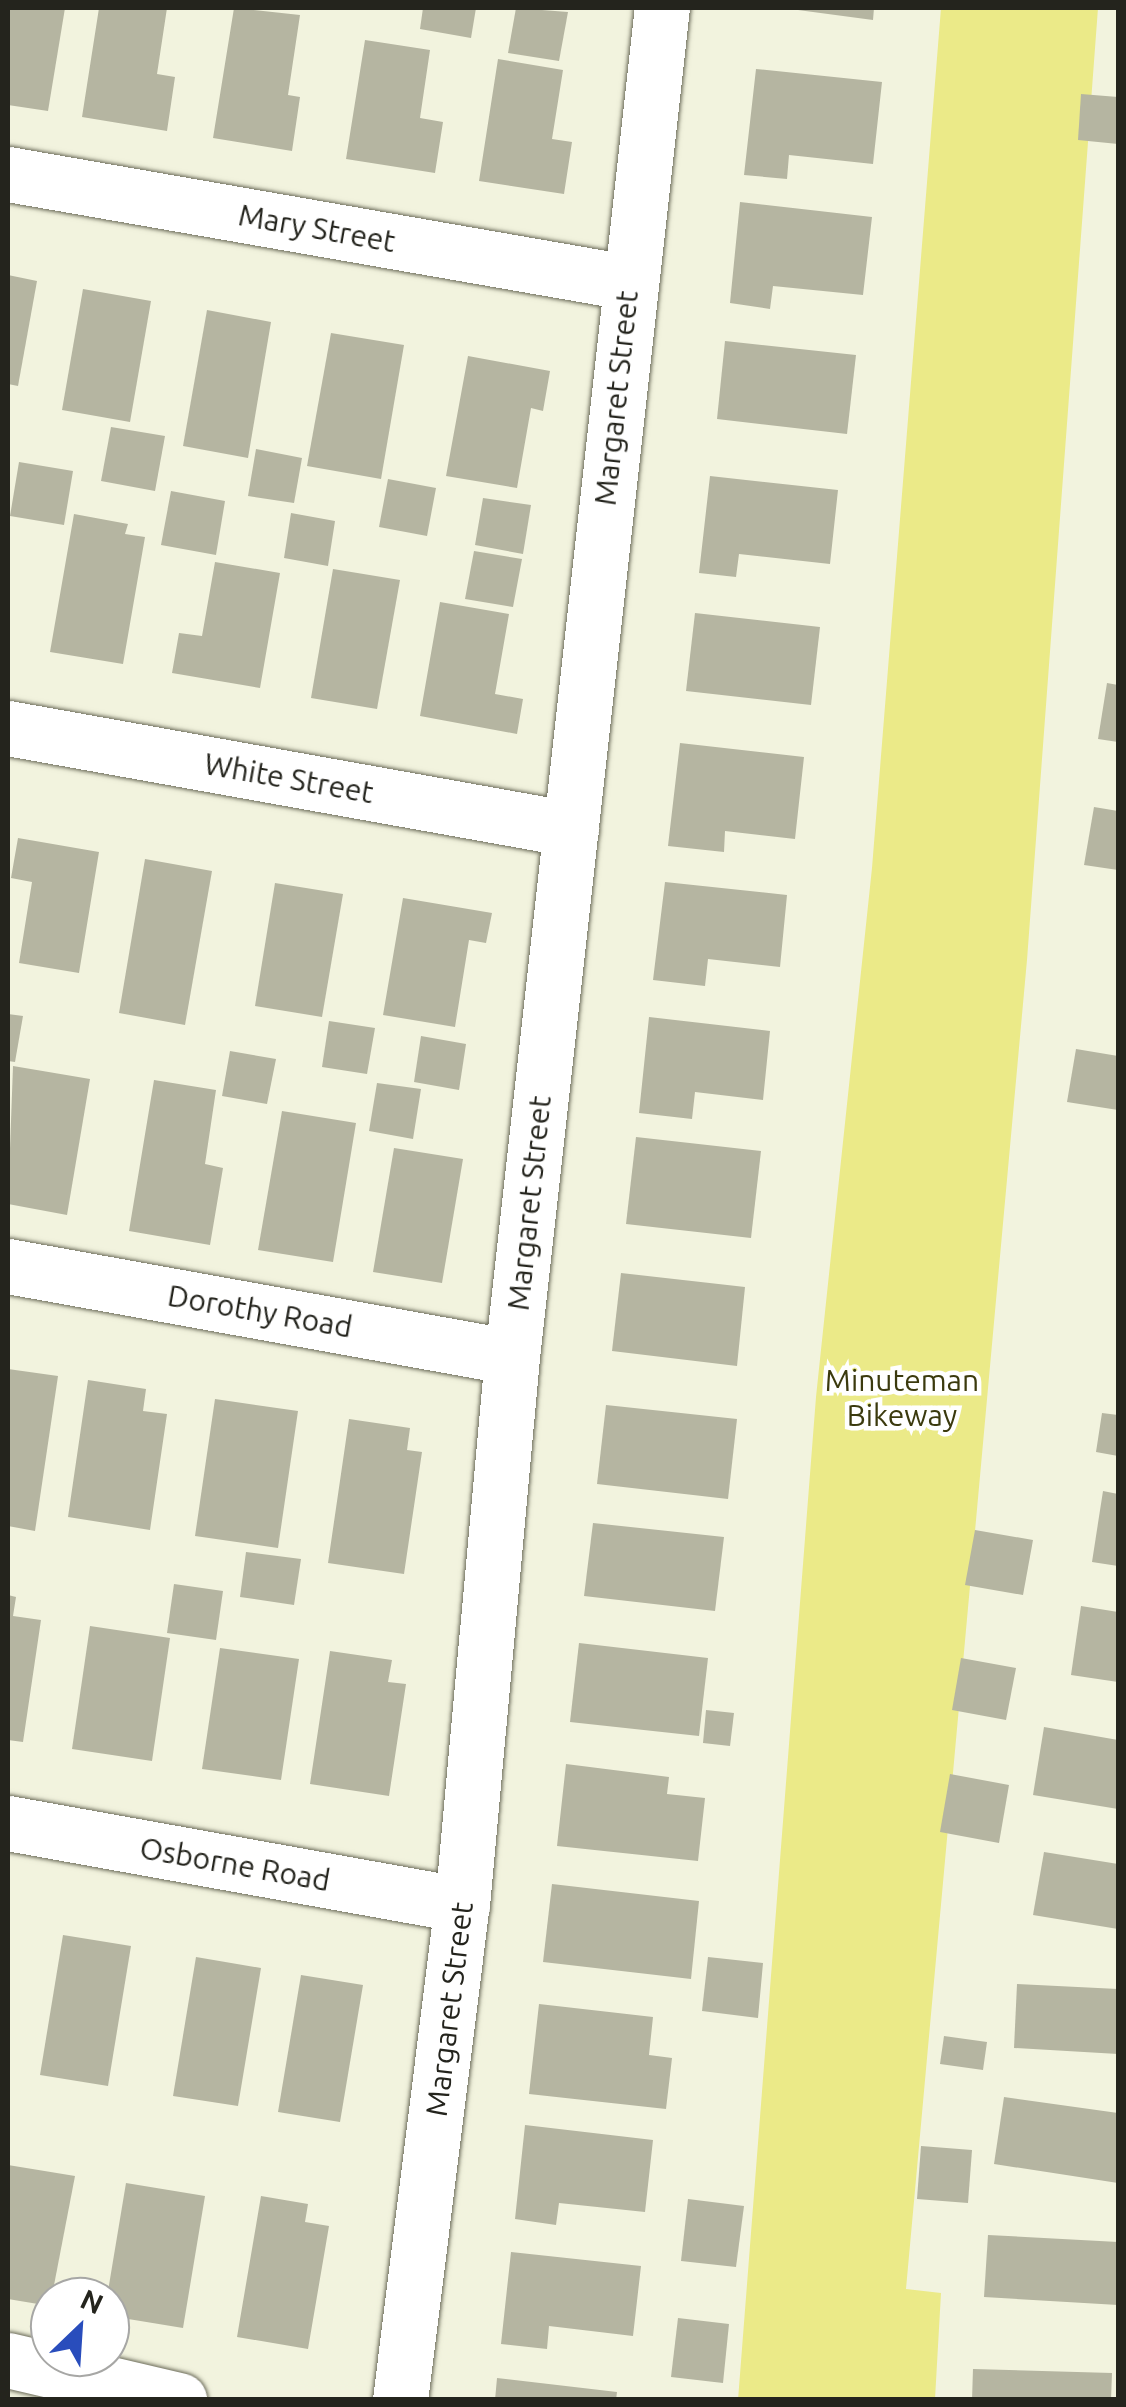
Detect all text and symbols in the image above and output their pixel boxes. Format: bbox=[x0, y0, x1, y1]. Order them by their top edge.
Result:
street label: Mary Street bbox=[236, 197, 398, 259]
street label: Margaret Street bbox=[587, 289, 645, 507]
street label: White Street bbox=[202, 745, 376, 811]
street label: Margaret Street bbox=[500, 1094, 558, 1312]
street label: Dorothy Road bbox=[165, 1277, 355, 1345]
park label: Minuteman Bikeway bbox=[825, 1362, 979, 1432]
street label: Osborne Road bbox=[137, 1830, 333, 1898]
street label: Margaret Street bbox=[418, 1900, 480, 2118]
north arrow bbox=[30, 2277, 130, 2377]
text: N bbox=[76, 2283, 108, 2320]

